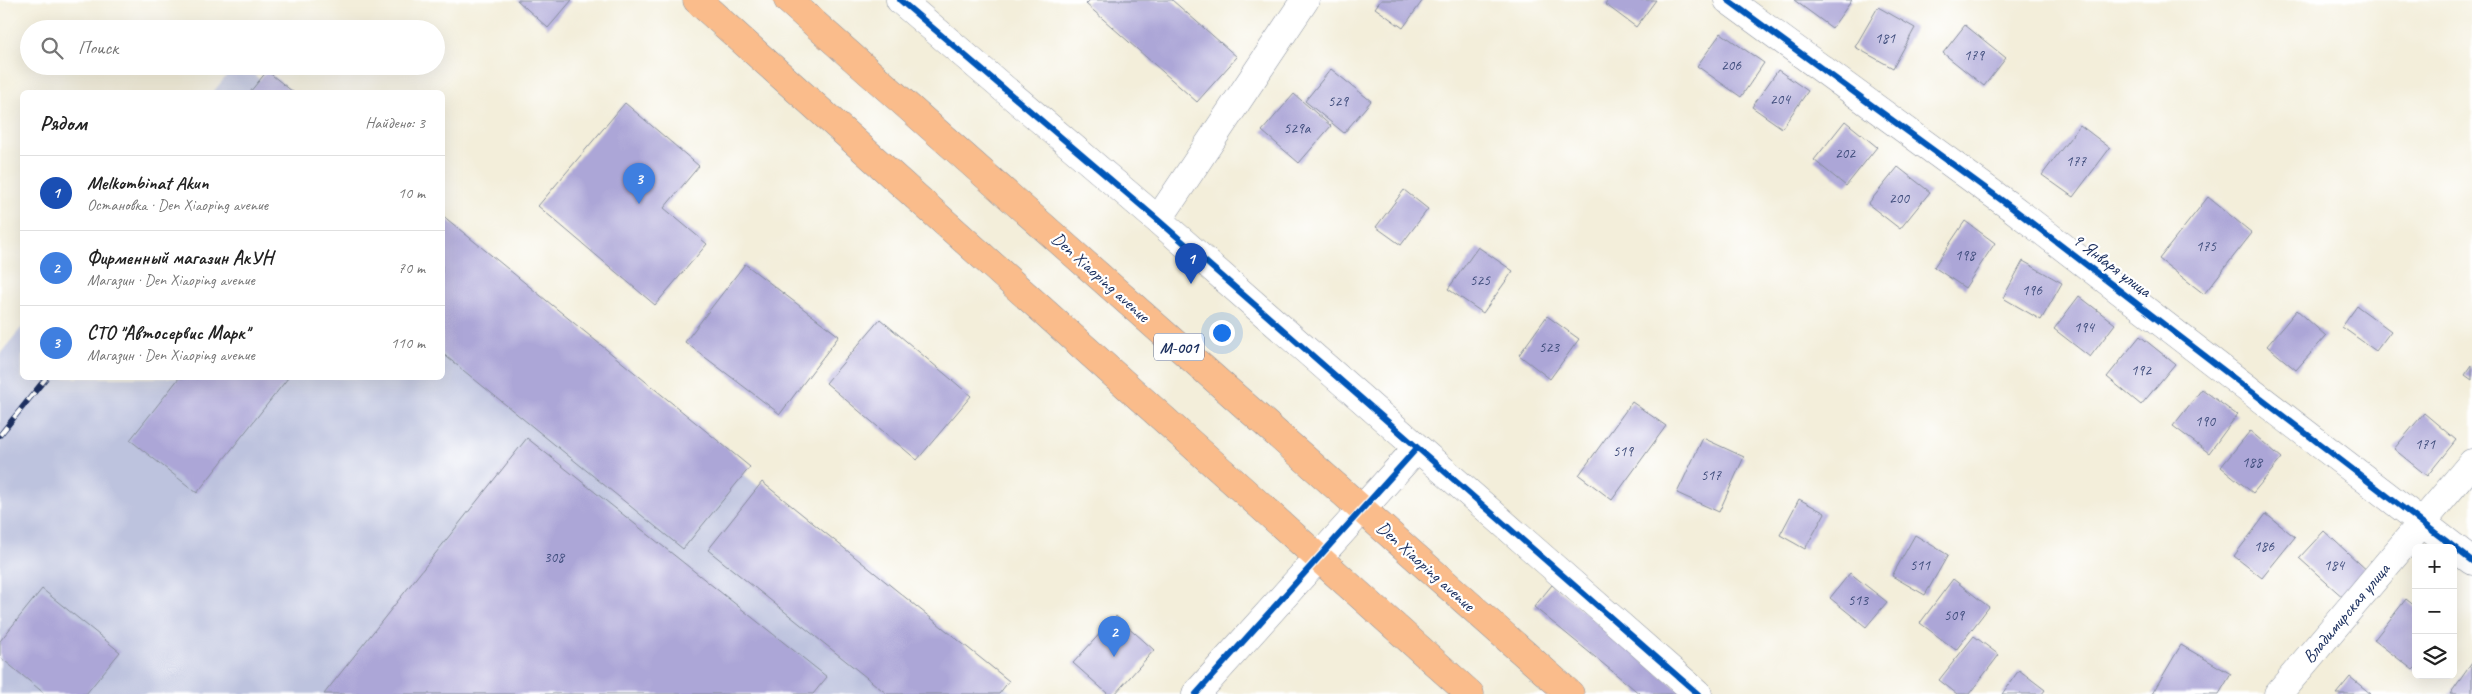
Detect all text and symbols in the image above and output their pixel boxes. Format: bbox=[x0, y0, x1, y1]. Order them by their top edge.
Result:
search box bbox=[20, 20, 445, 75]
house number: 181 bbox=[1875, 29, 1896, 48]
icon: search bbox=[38, 34, 66, 62]
text: Поиск bbox=[78, 36, 118, 60]
house number: 179 bbox=[1964, 46, 1985, 65]
house number: 206 bbox=[1721, 56, 1742, 75]
house number: 204 bbox=[1770, 90, 1791, 109]
house number: 529 bbox=[1328, 92, 1349, 111]
text: Рядом bbox=[40, 110, 87, 136]
text: Найдено: 3 bbox=[365, 113, 425, 133]
house number: 529а bbox=[1284, 119, 1312, 138]
house number: 202 bbox=[1835, 144, 1856, 163]
house number: 177 bbox=[2066, 152, 2087, 171]
pin: 3 bbox=[623, 163, 655, 204]
text: Melkombinat Akun bbox=[87, 171, 208, 195]
text: 1 bbox=[52, 183, 60, 203]
text: 10 m bbox=[398, 183, 425, 203]
house number: 200 bbox=[1889, 189, 1910, 208]
text: Остановка · Den Xiaoping avenue bbox=[87, 195, 268, 215]
street label: Den Xiaoping avenue bbox=[1047, 227, 1155, 328]
street label: 9 Января улица bbox=[2068, 228, 2157, 303]
house number: 175 bbox=[2196, 237, 2217, 256]
pin: 1 bbox=[1175, 243, 1207, 284]
text: Фирменный магазин АкУН bbox=[87, 246, 273, 270]
house number: 198 bbox=[1955, 246, 1976, 265]
text: 2 bbox=[52, 258, 60, 278]
text: 70 m bbox=[398, 258, 425, 278]
text: Магазин · Den Xiaoping avenue bbox=[87, 270, 255, 290]
house number: 525 bbox=[1470, 271, 1491, 290]
house number: 196 bbox=[2022, 281, 2043, 300]
house number: 194 bbox=[2074, 318, 2095, 337]
your location bbox=[1209, 320, 1235, 346]
text: СТО ''Автосервис Марк'' bbox=[87, 321, 249, 345]
text: 3 bbox=[52, 333, 60, 353]
text: 110 m bbox=[391, 333, 425, 353]
road number: M-001 bbox=[1154, 334, 1204, 361]
house number: 523 bbox=[1539, 338, 1560, 357]
text: Магазин · Den Xiaoping avenue bbox=[87, 345, 255, 365]
house number: 192 bbox=[2131, 361, 2152, 380]
house number: 190 bbox=[2195, 412, 2216, 431]
house number: 171 bbox=[2415, 435, 2436, 454]
house number: 519 bbox=[1613, 442, 1634, 461]
house number: 188 bbox=[2242, 453, 2263, 472]
house number: 517 bbox=[1701, 466, 1722, 485]
street label: Den Xiaoping avenue bbox=[1372, 516, 1480, 617]
house number: 186 bbox=[2254, 537, 2275, 556]
map controls bbox=[2412, 544, 2457, 679]
button: + bbox=[2412, 544, 2457, 589]
house number: 308 bbox=[544, 548, 565, 567]
house number: 511 bbox=[1910, 556, 1931, 575]
house number: 184 bbox=[2324, 556, 2345, 575]
street label: Владимирская улица bbox=[2298, 557, 2395, 667]
button: − bbox=[2412, 589, 2457, 634]
house number: 513 bbox=[1848, 591, 1869, 610]
house number: 509 bbox=[1944, 606, 1965, 625]
pin: 2 bbox=[1098, 616, 1130, 657]
button: layers bbox=[2412, 634, 2457, 679]

